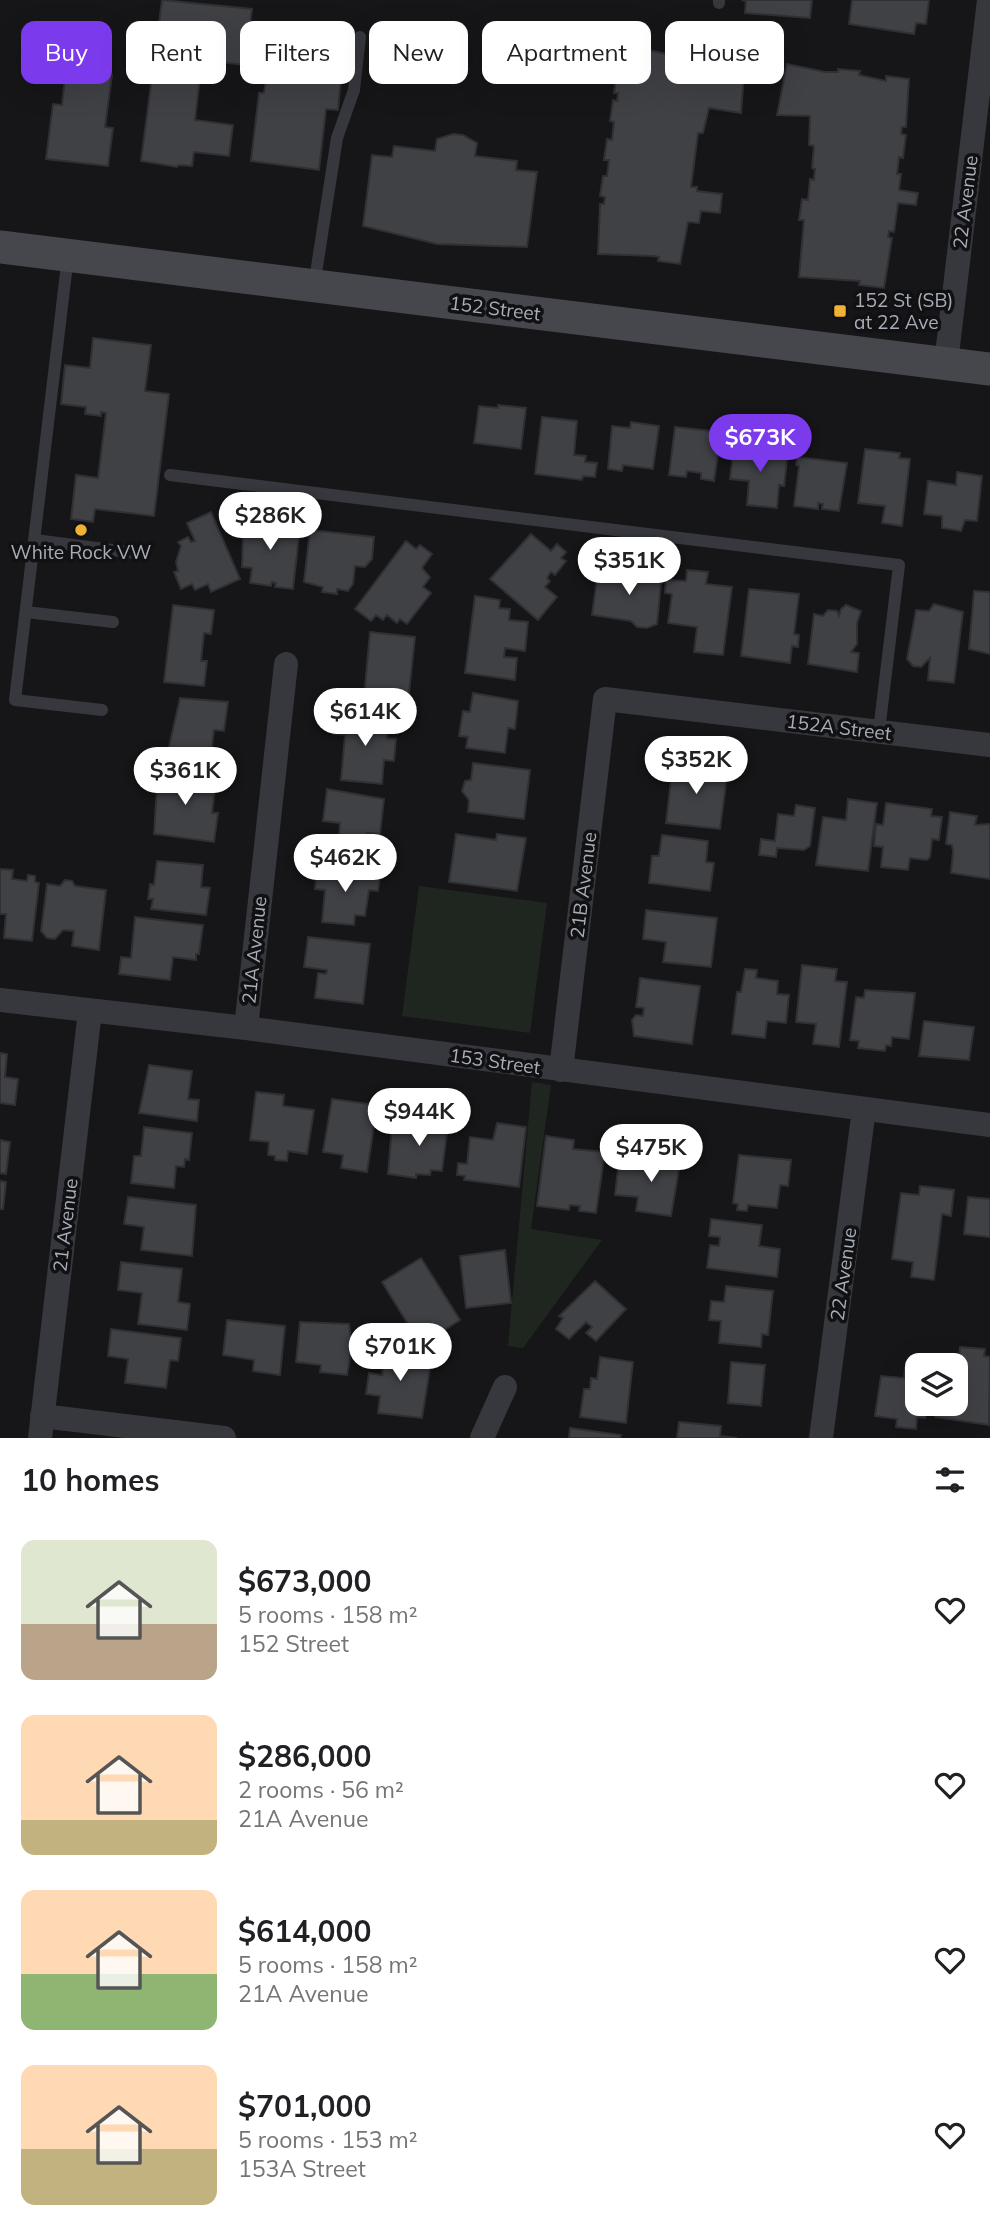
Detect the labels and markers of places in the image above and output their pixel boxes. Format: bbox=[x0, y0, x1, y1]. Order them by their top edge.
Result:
place label: 152 St (SB) at 22 Ave bbox=[854, 288, 953, 334]
marker: 152 St (SB) at 22 Ave bbox=[832, 303, 848, 319]
pin: $673K bbox=[711, 414, 809, 474]
pin: $286K bbox=[221, 492, 319, 552]
marker: White Rock VW bbox=[73, 522, 89, 538]
pin: $351K bbox=[580, 538, 678, 597]
place label: White Rock VW bbox=[11, 540, 151, 564]
pin: $614K bbox=[316, 688, 414, 748]
pin: $352K bbox=[647, 736, 745, 796]
pin: $361K bbox=[136, 748, 234, 807]
pin: $462K bbox=[296, 834, 394, 894]
pin: $944K bbox=[370, 1088, 468, 1148]
pin: $475K bbox=[602, 1124, 700, 1184]
pin: $701K bbox=[351, 1324, 449, 1383]

